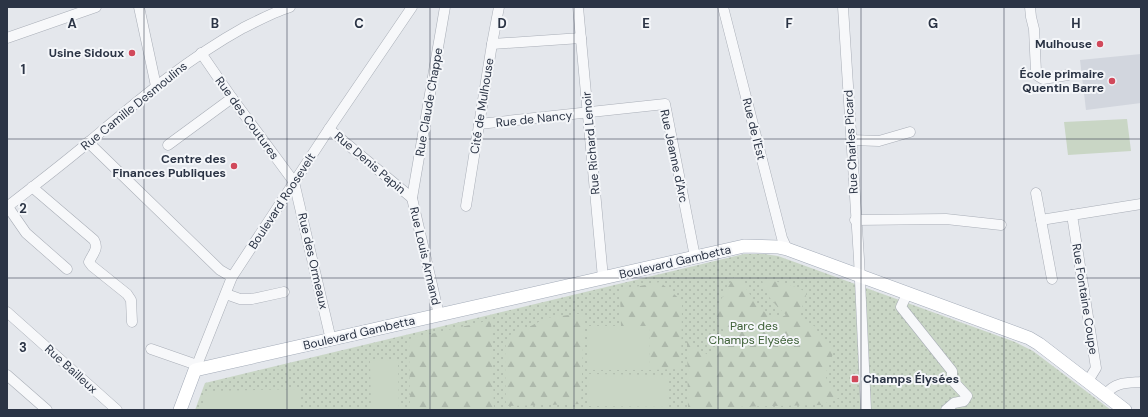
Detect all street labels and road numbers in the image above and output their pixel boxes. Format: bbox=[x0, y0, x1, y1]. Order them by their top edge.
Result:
street label: Rue Claude Chappe bbox=[412, 46, 446, 158]
street label: Cité de Mulhouse bbox=[467, 57, 498, 155]
street label: Rue Camille Desmoulins bbox=[78, 58, 190, 154]
street label: Rue des Coutures bbox=[211, 73, 283, 163]
street label: Rue Richard Lenoir bbox=[578, 90, 603, 195]
street label: Rue Charles Picard bbox=[840, 90, 862, 194]
street label: Rue de l'Est bbox=[739, 96, 769, 162]
street label: Rue de Nancy bbox=[495, 107, 573, 131]
street label: Rue Jeanne d'Arc bbox=[656, 108, 692, 204]
street label: Rue Denis Papin bbox=[331, 128, 409, 198]
street label: Boulevard Roosevelt bbox=[245, 150, 319, 252]
street label: Rue Louis Armand bbox=[406, 205, 444, 307]
street label: Rue des Ormeaux bbox=[294, 211, 332, 311]
street label: Boulevard Gambetta bbox=[617, 241, 733, 283]
street label: Rue Fontaine Coupe bbox=[1068, 242, 1102, 356]
street label: Boulevard Gambetta bbox=[301, 312, 417, 354]
street label: Rue Bailleux bbox=[41, 341, 101, 397]

